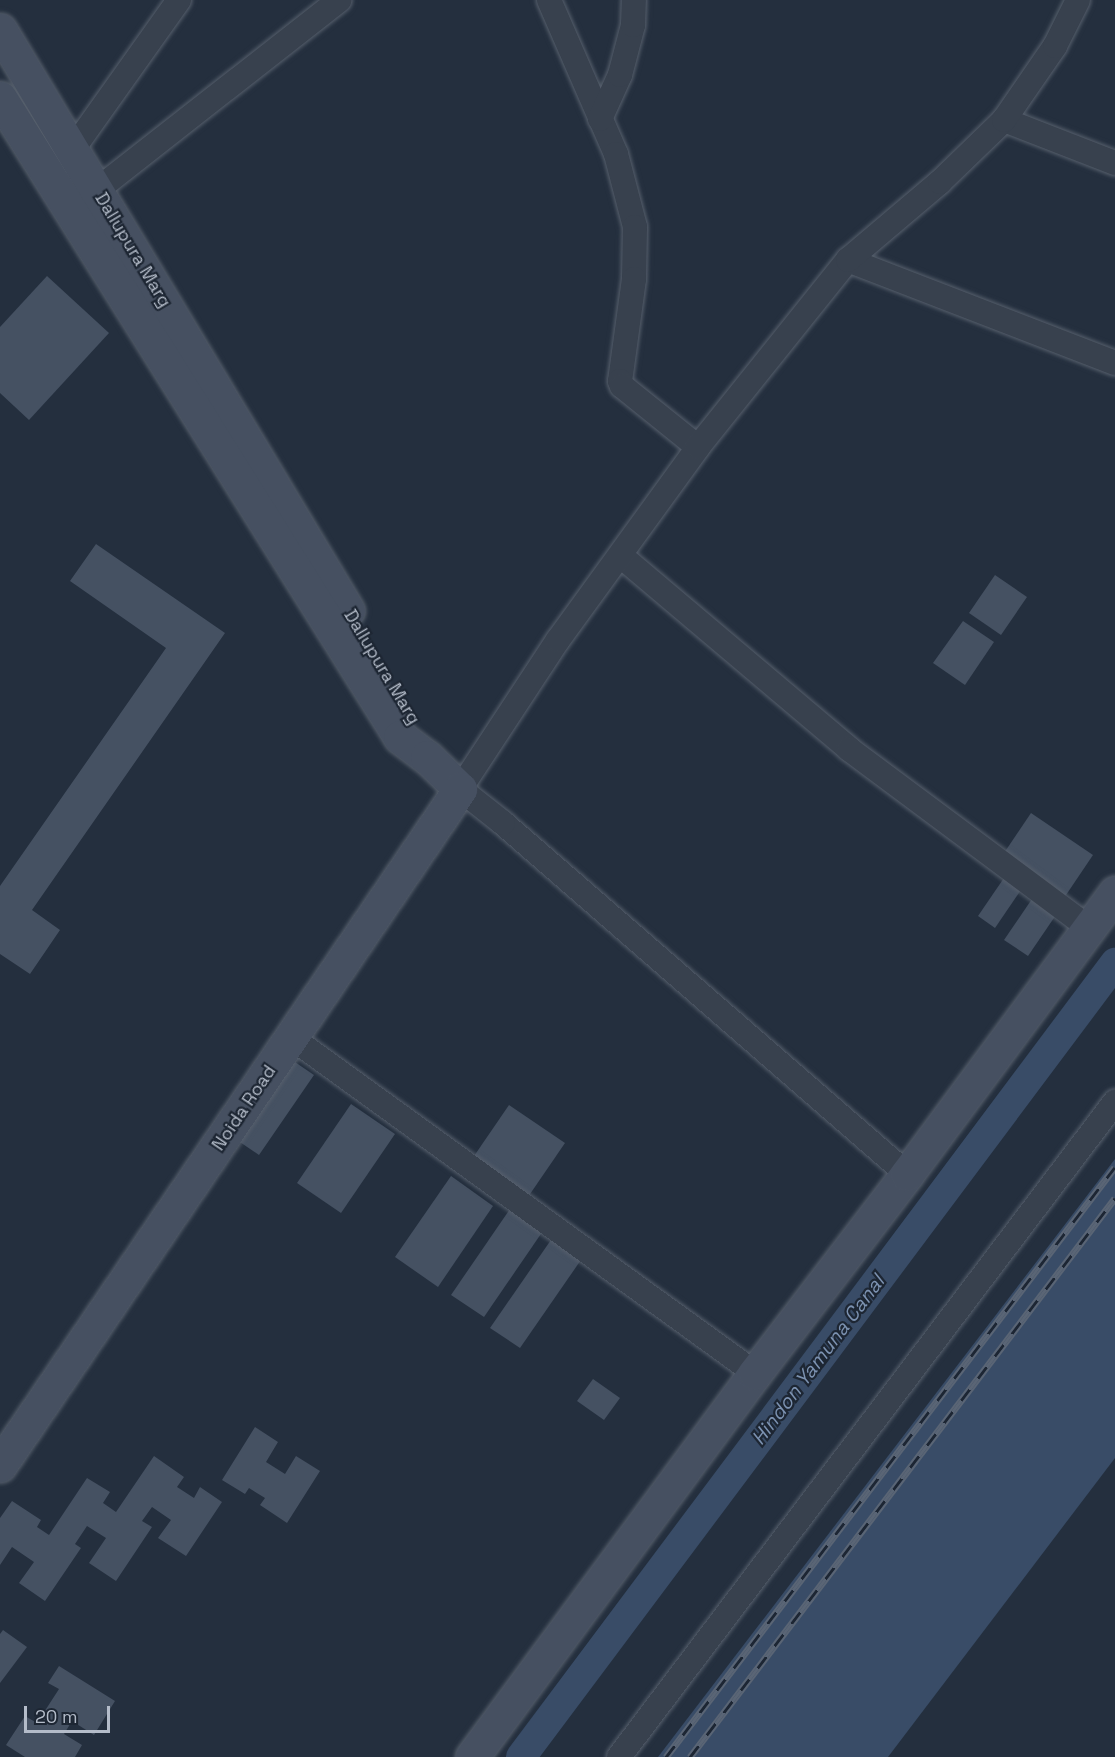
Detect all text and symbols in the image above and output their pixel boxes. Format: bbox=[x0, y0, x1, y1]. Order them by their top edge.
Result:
street label: Dallupura Marg bbox=[90, 189, 176, 311]
street label: Dallupura Marg bbox=[339, 606, 425, 728]
street label: Noida Road bbox=[208, 1061, 280, 1155]
water label: Hindon Yamuna Canal bbox=[746, 1270, 890, 1450]
scale bar bbox=[27, 1694, 112, 1732]
text: 20 m bbox=[35, 1705, 78, 1728]

